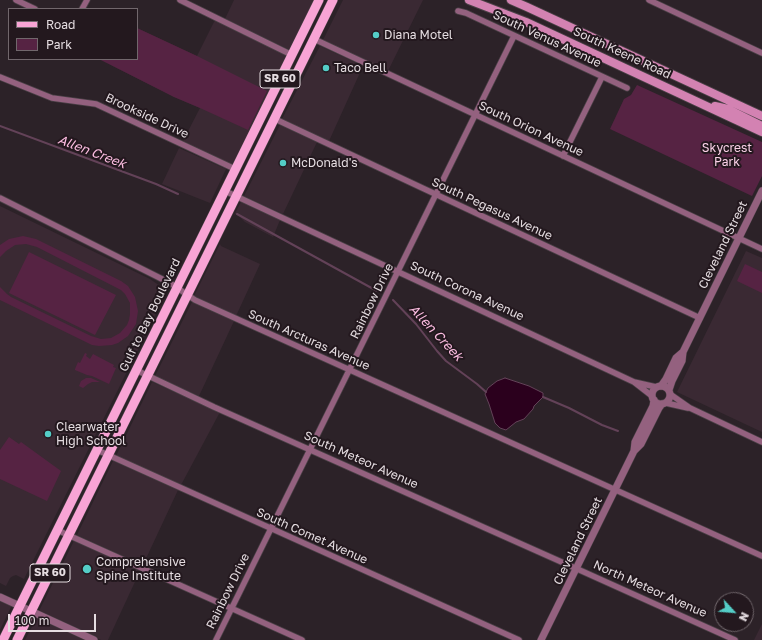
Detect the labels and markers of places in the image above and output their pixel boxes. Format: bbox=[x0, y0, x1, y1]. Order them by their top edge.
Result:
place label: Diana Motel bbox=[384, 28, 453, 42]
marker: Diana Motel bbox=[371, 30, 381, 40]
place label: Taco Bell bbox=[334, 61, 387, 75]
marker: Taco Bell bbox=[321, 63, 331, 73]
place label: McDonald's bbox=[291, 156, 358, 170]
marker: McDonald's bbox=[278, 158, 288, 168]
place label: Clearwater High School bbox=[56, 420, 126, 448]
marker: Clearwater High School bbox=[43, 429, 53, 439]
place label: Comprehensive Spine Institute bbox=[96, 555, 186, 583]
marker: Comprehensive Spine Institute bbox=[81, 563, 93, 575]

